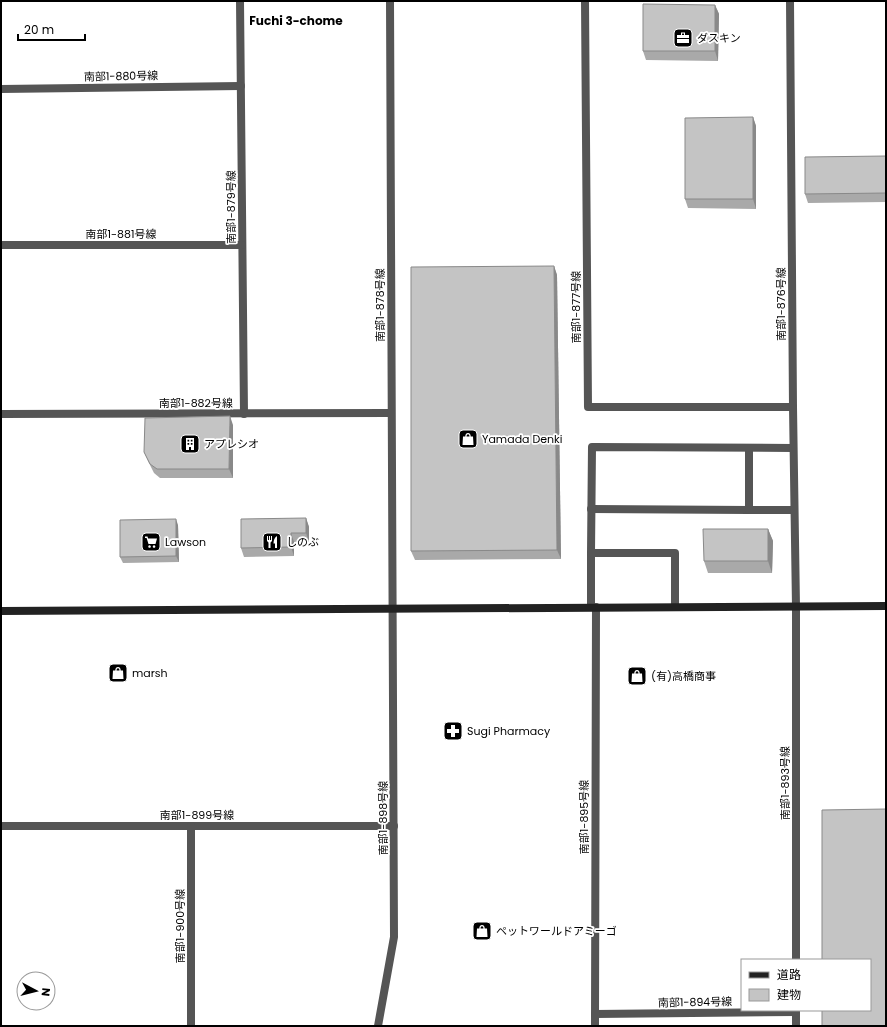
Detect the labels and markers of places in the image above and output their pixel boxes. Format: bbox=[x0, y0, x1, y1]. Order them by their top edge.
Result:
office icon: ダスキン bbox=[672, 27, 694, 49]
place label: ダスキン bbox=[697, 30, 741, 46]
shop icon: Yamada Denki bbox=[457, 428, 479, 450]
place label: Yamada Denki bbox=[482, 431, 563, 447]
building icon: アプレシオ bbox=[179, 433, 201, 455]
place label: アプレシオ bbox=[204, 436, 259, 452]
supermarket icon: Lawson bbox=[140, 531, 162, 553]
restaurant icon: しのぶ bbox=[261, 531, 283, 553]
place label: Lawson bbox=[165, 534, 206, 550]
place label: しのぶ bbox=[286, 534, 319, 550]
shop icon: marsh bbox=[107, 662, 129, 684]
place label: marsh bbox=[132, 665, 168, 681]
shop icon: (有)高橋商事 bbox=[626, 665, 648, 687]
place label: (有)高橋商事 bbox=[651, 668, 716, 684]
pharmacy icon: Sugi Pharmacy bbox=[442, 720, 464, 742]
place label: Sugi Pharmacy bbox=[467, 723, 551, 739]
shop icon: ペットワールドアミーゴ bbox=[471, 920, 493, 942]
place label: ペットワールドアミーゴ bbox=[496, 923, 617, 939]

